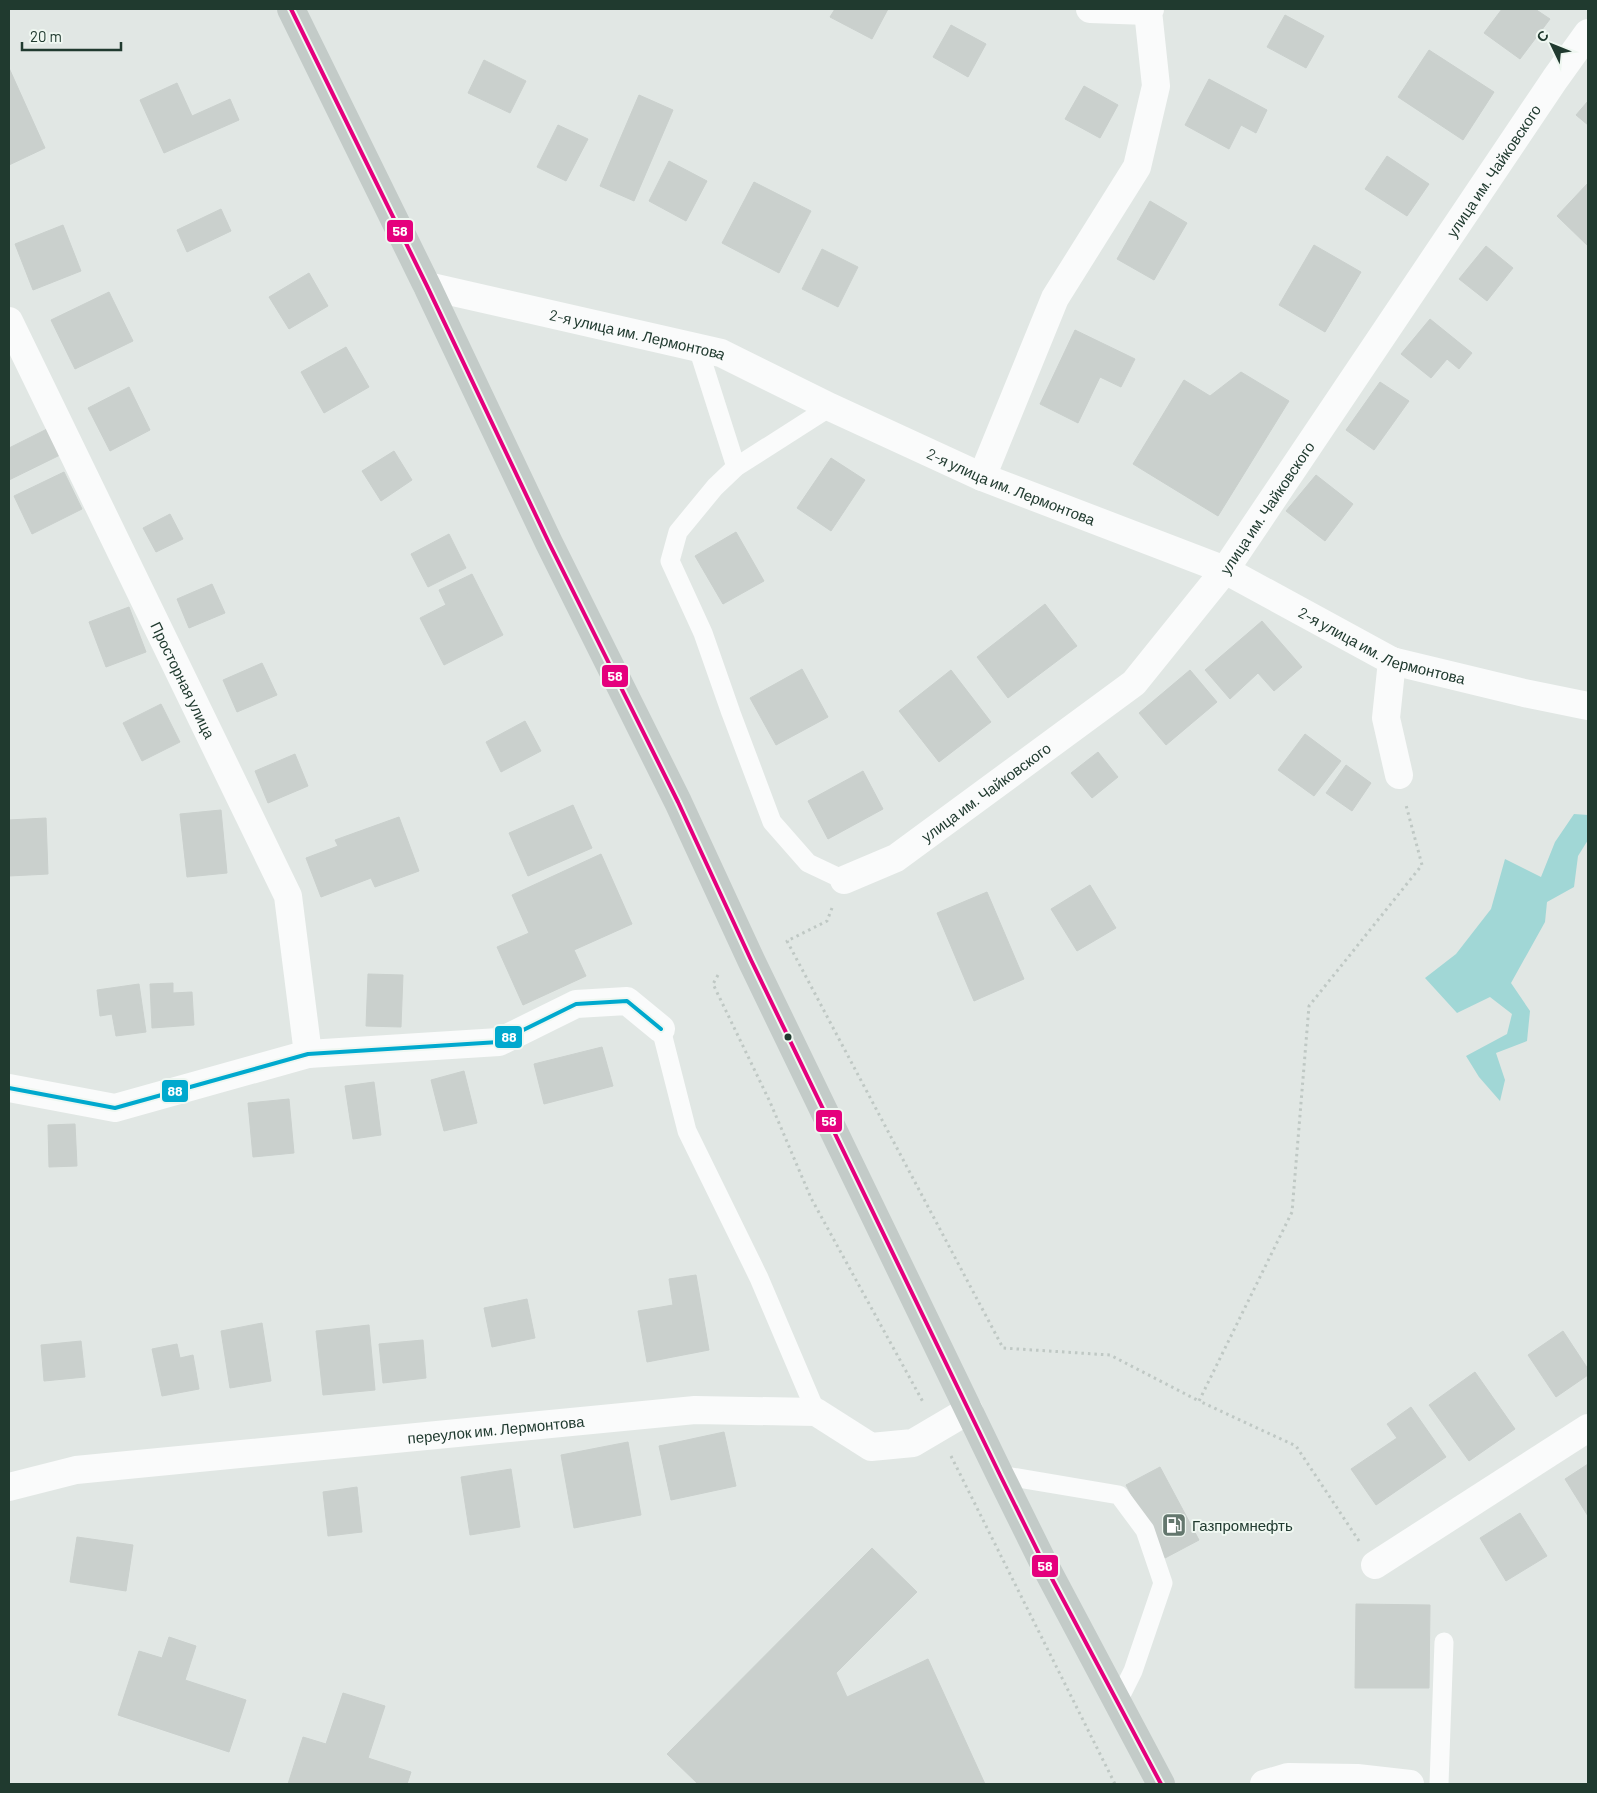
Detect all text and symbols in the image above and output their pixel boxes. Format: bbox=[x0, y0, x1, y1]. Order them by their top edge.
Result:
scale bar bbox=[22, 20, 121, 52]
north arrow bbox=[1527, 20, 1577, 70]
text: С bbox=[1532, 26, 1552, 45]
text: 20 m bbox=[30, 27, 62, 45]
street label: улица им. Чайковского bbox=[1442, 101, 1544, 240]
line badge: 58 bbox=[386, 219, 414, 243]
text: 58 bbox=[392, 222, 408, 239]
street label: 2-я улица им. Лермонтова bbox=[548, 305, 730, 363]
street label: улица им. Чайковского bbox=[1216, 438, 1318, 577]
street label: 2-я улица им. Лермонтова bbox=[924, 444, 1098, 529]
street label: 2-я улица им. Лермонтова bbox=[1296, 603, 1468, 688]
street label: Просторная улица bbox=[147, 619, 219, 742]
line badge: 58 bbox=[601, 664, 629, 688]
text: 58 bbox=[607, 667, 623, 684]
street label: улица им. Чайковского bbox=[918, 739, 1054, 845]
line badge: 88 bbox=[494, 1025, 523, 1049]
text: 88 bbox=[501, 1028, 517, 1045]
unlabelled marker bbox=[783, 1032, 793, 1042]
line badge: 88 bbox=[161, 1079, 189, 1103]
text: 88 bbox=[167, 1082, 183, 1099]
line badge: 58 bbox=[815, 1109, 843, 1133]
text: 58 bbox=[821, 1112, 837, 1129]
street label: переулок им. Лермонтова bbox=[407, 1412, 586, 1447]
fuel station icon: Газпромнефть bbox=[1161, 1512, 1187, 1538]
place label: Газпромнефть bbox=[1192, 1516, 1293, 1534]
line badge: 58 bbox=[1031, 1554, 1059, 1578]
text: 58 bbox=[1037, 1557, 1053, 1574]

